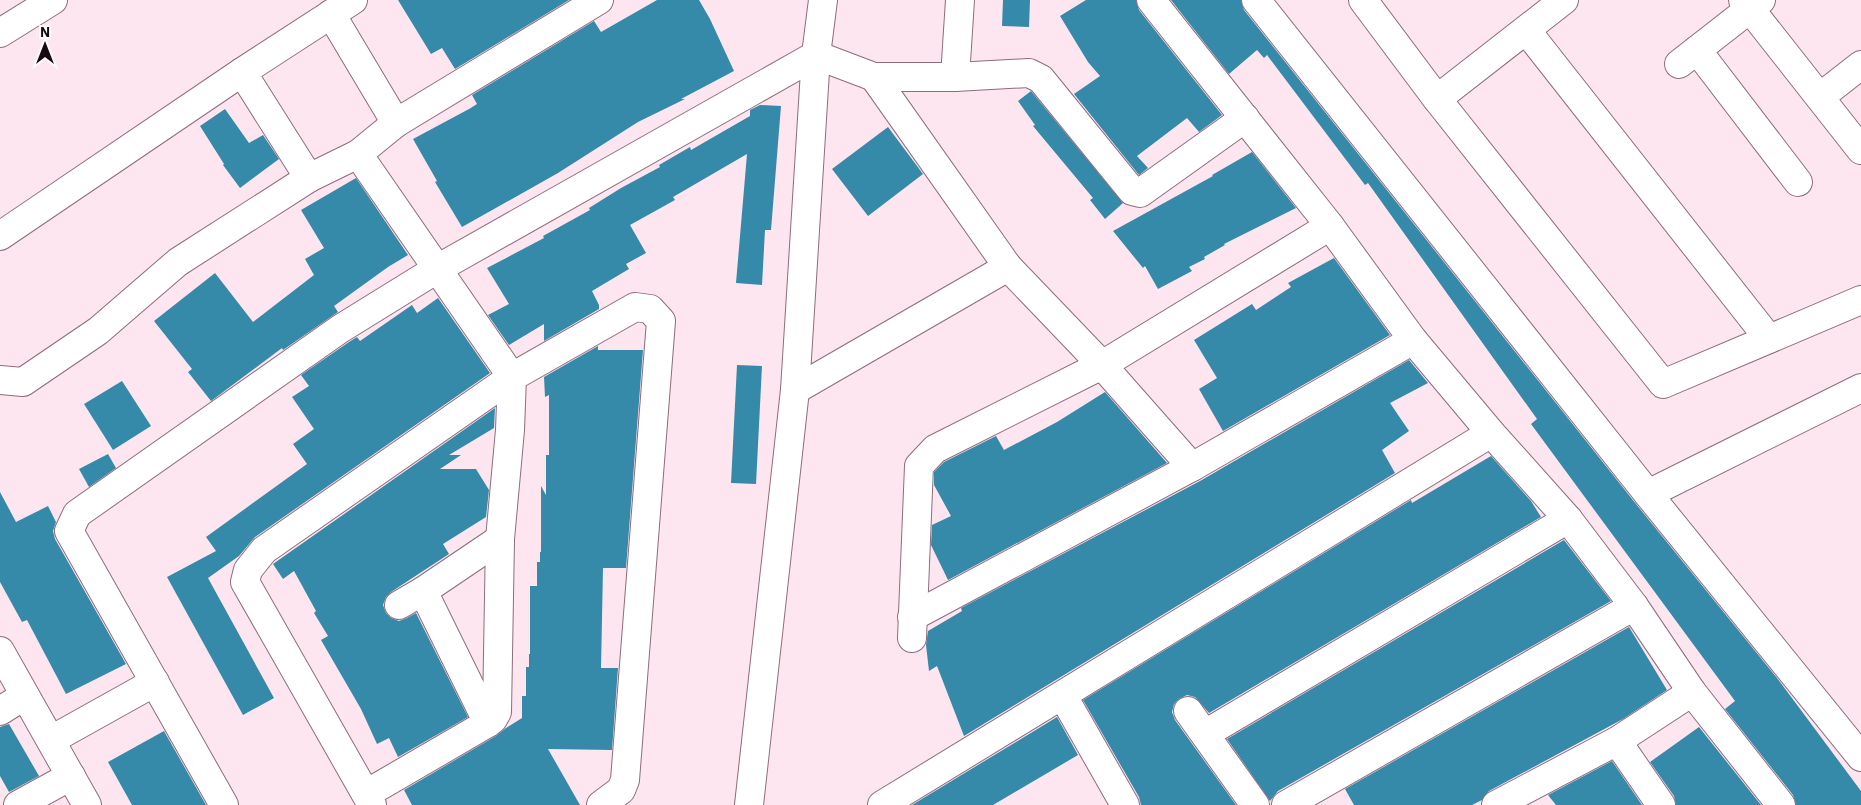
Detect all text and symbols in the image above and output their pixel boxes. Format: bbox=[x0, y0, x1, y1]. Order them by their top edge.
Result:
north arrow bbox=[20, 20, 70, 70]
text: N bbox=[40, 23, 50, 41]

